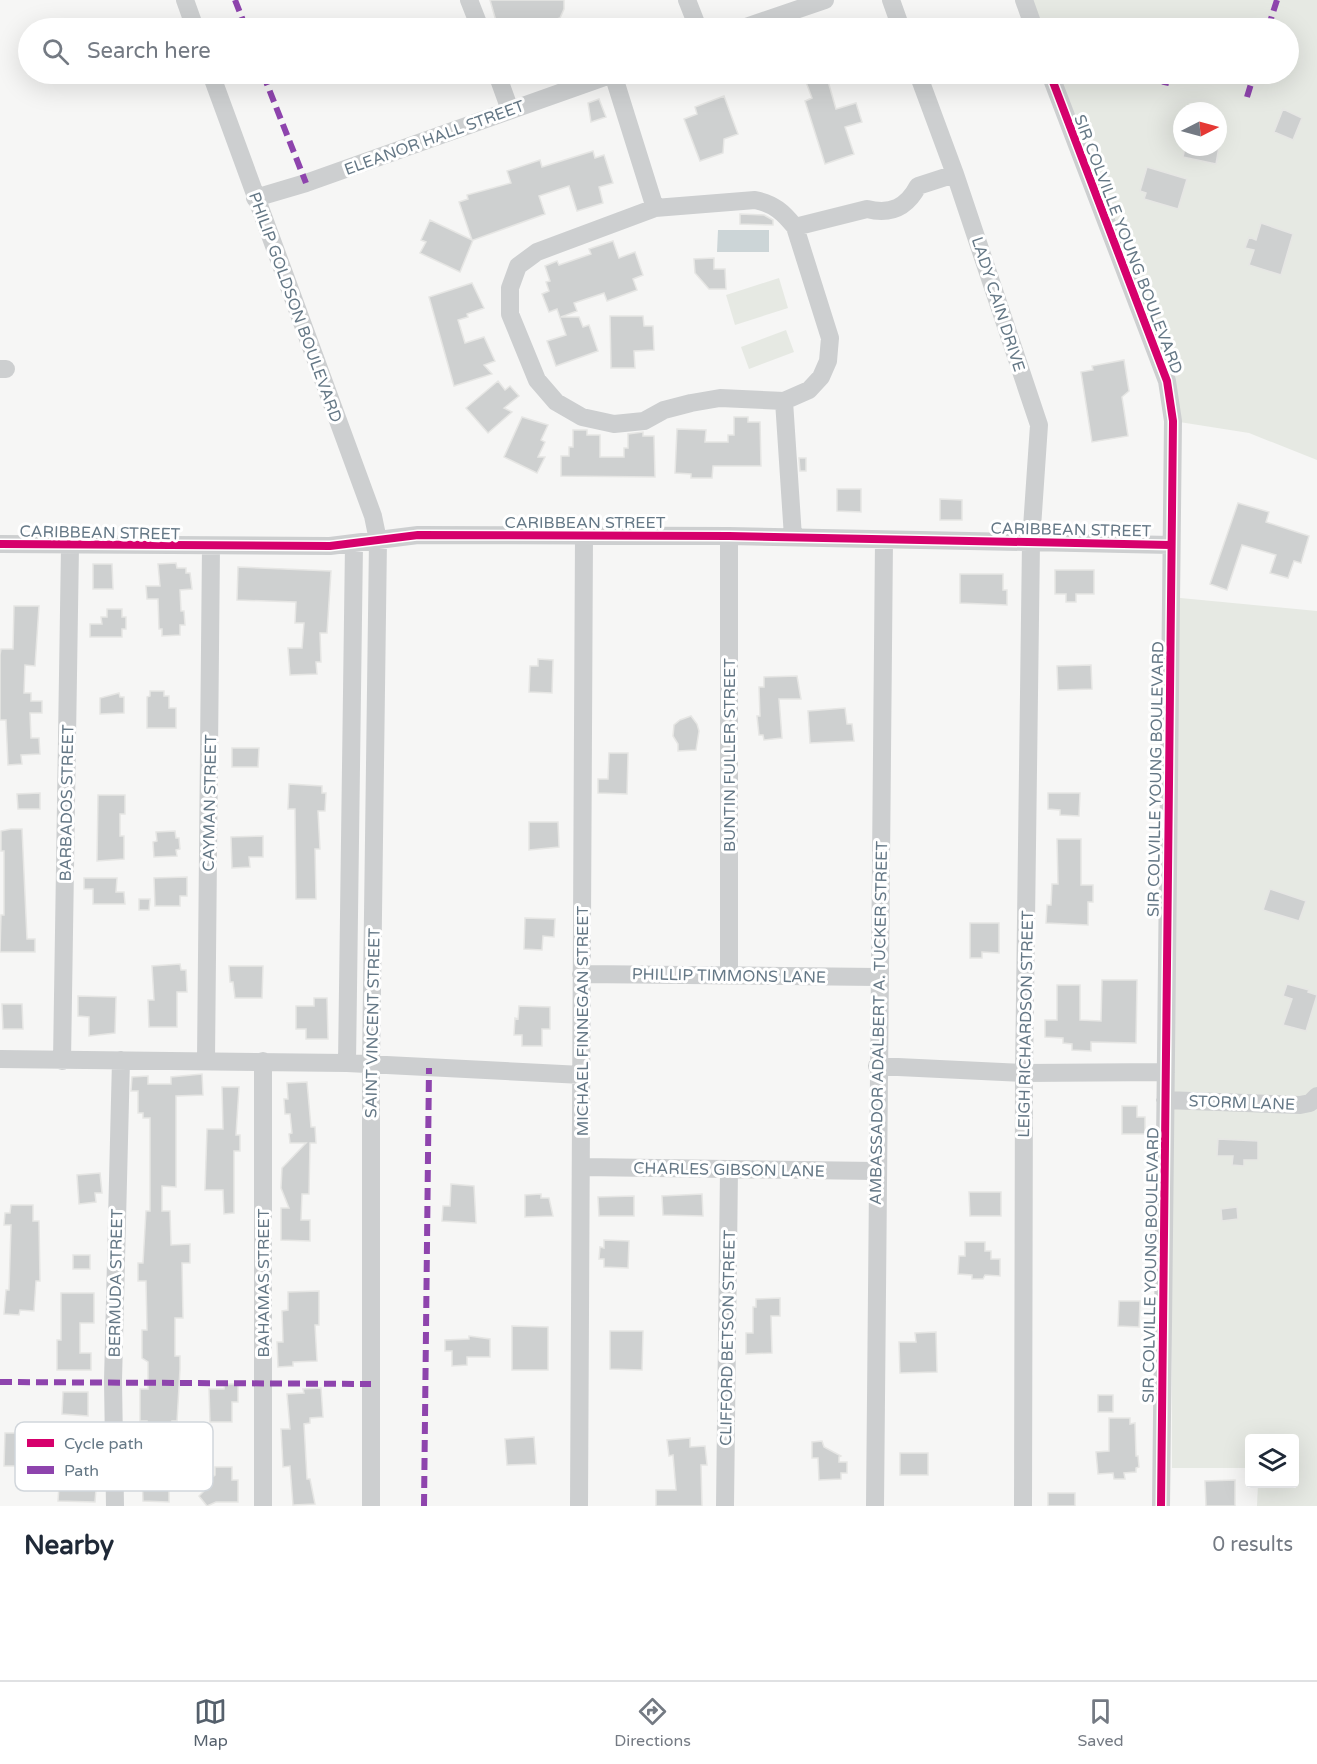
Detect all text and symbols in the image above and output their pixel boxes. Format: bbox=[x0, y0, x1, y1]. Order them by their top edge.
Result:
search box bbox=[18, 18, 1299, 84]
icon: search bbox=[39, 35, 72, 68]
text: Search here bbox=[87, 38, 211, 64]
street label: ELEANOR HALL STREET bbox=[342, 96, 527, 180]
north arrow bbox=[1173, 102, 1227, 156]
street label: SIR COLVILLE YOUNG BOULEVARD bbox=[1069, 112, 1187, 377]
street label: PHILIP GOLDSON BOULEVARD bbox=[244, 189, 346, 425]
street label: LADY CAIN DRIVE bbox=[967, 234, 1029, 374]
street label: CARIBBEAN STREET bbox=[505, 513, 666, 533]
street label: CARIBBEAN STREET bbox=[990, 519, 1152, 541]
street label: CARIBBEAN STREET bbox=[19, 522, 181, 544]
street label: SIR COLVILLE YOUNG BOULEVARD bbox=[1144, 641, 1168, 917]
street label: BUNTIN FULLER STREET bbox=[720, 658, 740, 852]
street label: BARBADOS STREET bbox=[56, 724, 78, 882]
street label: CAYMAN STREET bbox=[199, 734, 221, 872]
street label: AMBASSADOR ADALBERT A. TUCKER STREET bbox=[866, 840, 892, 1205]
street label: MICHAEL FINNEGAN STREET bbox=[573, 906, 593, 1136]
street label: LEIGH RICHARDSON STREET bbox=[1014, 910, 1038, 1138]
street label: SAINT VINCENT STREET bbox=[361, 927, 385, 1118]
street label: PHILLIP TIMMONS LANE bbox=[632, 964, 826, 988]
street label: STORM LANE bbox=[1188, 1091, 1296, 1115]
street label: SIR COLVILLE YOUNG BOULEVARD bbox=[1139, 1127, 1163, 1403]
street label: CHARLES GIBSON LANE bbox=[633, 1158, 825, 1182]
street label: BERMUDA STREET bbox=[105, 1208, 127, 1358]
street label: BAHAMAS STREET bbox=[254, 1208, 274, 1358]
street label: CLIFFORD BETSON STREET bbox=[716, 1230, 740, 1446]
legend bbox=[15, 1422, 213, 1491]
text: Cycle path bbox=[64, 1434, 143, 1454]
map controls bbox=[1245, 1434, 1299, 1488]
button: layers bbox=[1245, 1434, 1299, 1488]
text: Path bbox=[64, 1461, 99, 1481]
text: Nearby bbox=[24, 1530, 114, 1561]
text: 0 results bbox=[1213, 1533, 1293, 1557]
tab: Map bbox=[193, 1695, 228, 1751]
tab: Directions bbox=[614, 1695, 691, 1751]
tab: Saved bbox=[1077, 1695, 1124, 1751]

